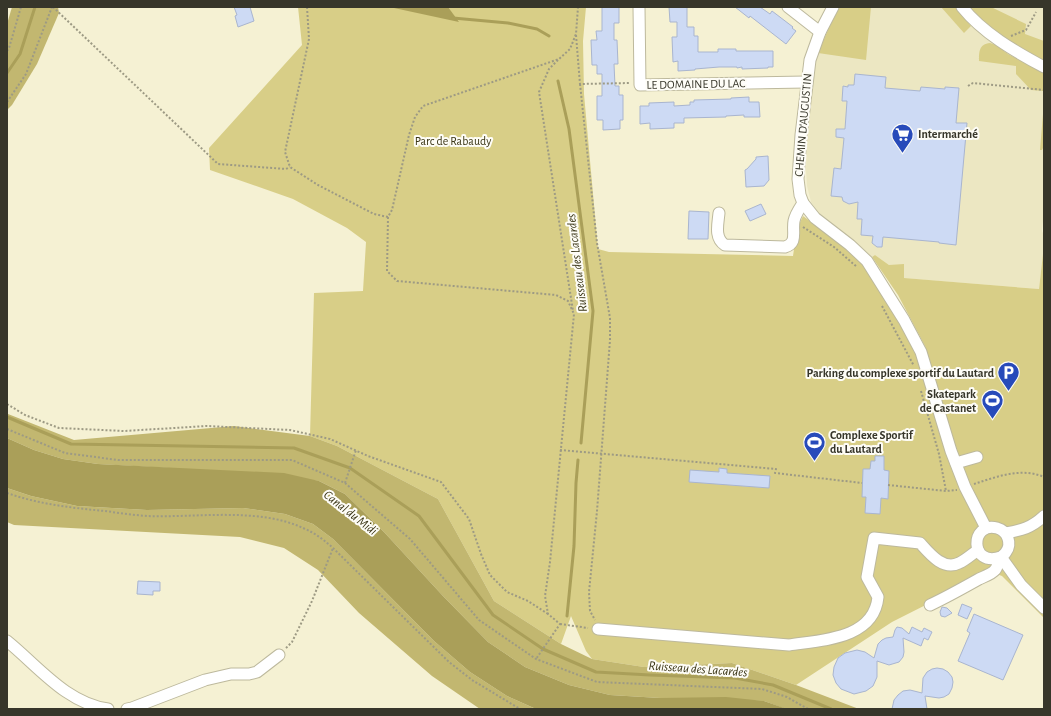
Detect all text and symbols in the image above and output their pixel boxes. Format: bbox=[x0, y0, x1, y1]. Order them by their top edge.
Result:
street label: CHEMIN D'AUGUSTIN bbox=[793, 73, 813, 177]
street label: LE DOMAINE DU LAC bbox=[646, 77, 746, 91]
supermarket icon: Intermarché bbox=[890, 121, 916, 154]
place label: Intermarché bbox=[918, 128, 978, 140]
park label: Parc de Rabaudy bbox=[415, 135, 491, 148]
water label: Ruisseau des Lacardes bbox=[565, 213, 590, 313]
parking icon: Parking du complexe sportif du Lautard bbox=[996, 360, 1022, 393]
place label: Parking du complexe sportif du Lautard bbox=[807, 367, 995, 379]
place label: Skatepark de Castanet bbox=[920, 388, 976, 414]
sports icon: Skatepark de Castanet bbox=[979, 388, 1005, 421]
sports icon: Complexe Sportif du Lautard bbox=[801, 429, 827, 462]
place label: Complexe Sportif du Lautard bbox=[830, 429, 914, 455]
water label: Canal du Midi bbox=[321, 488, 379, 538]
water label: Ruisseau des Lacardes bbox=[648, 660, 748, 679]

